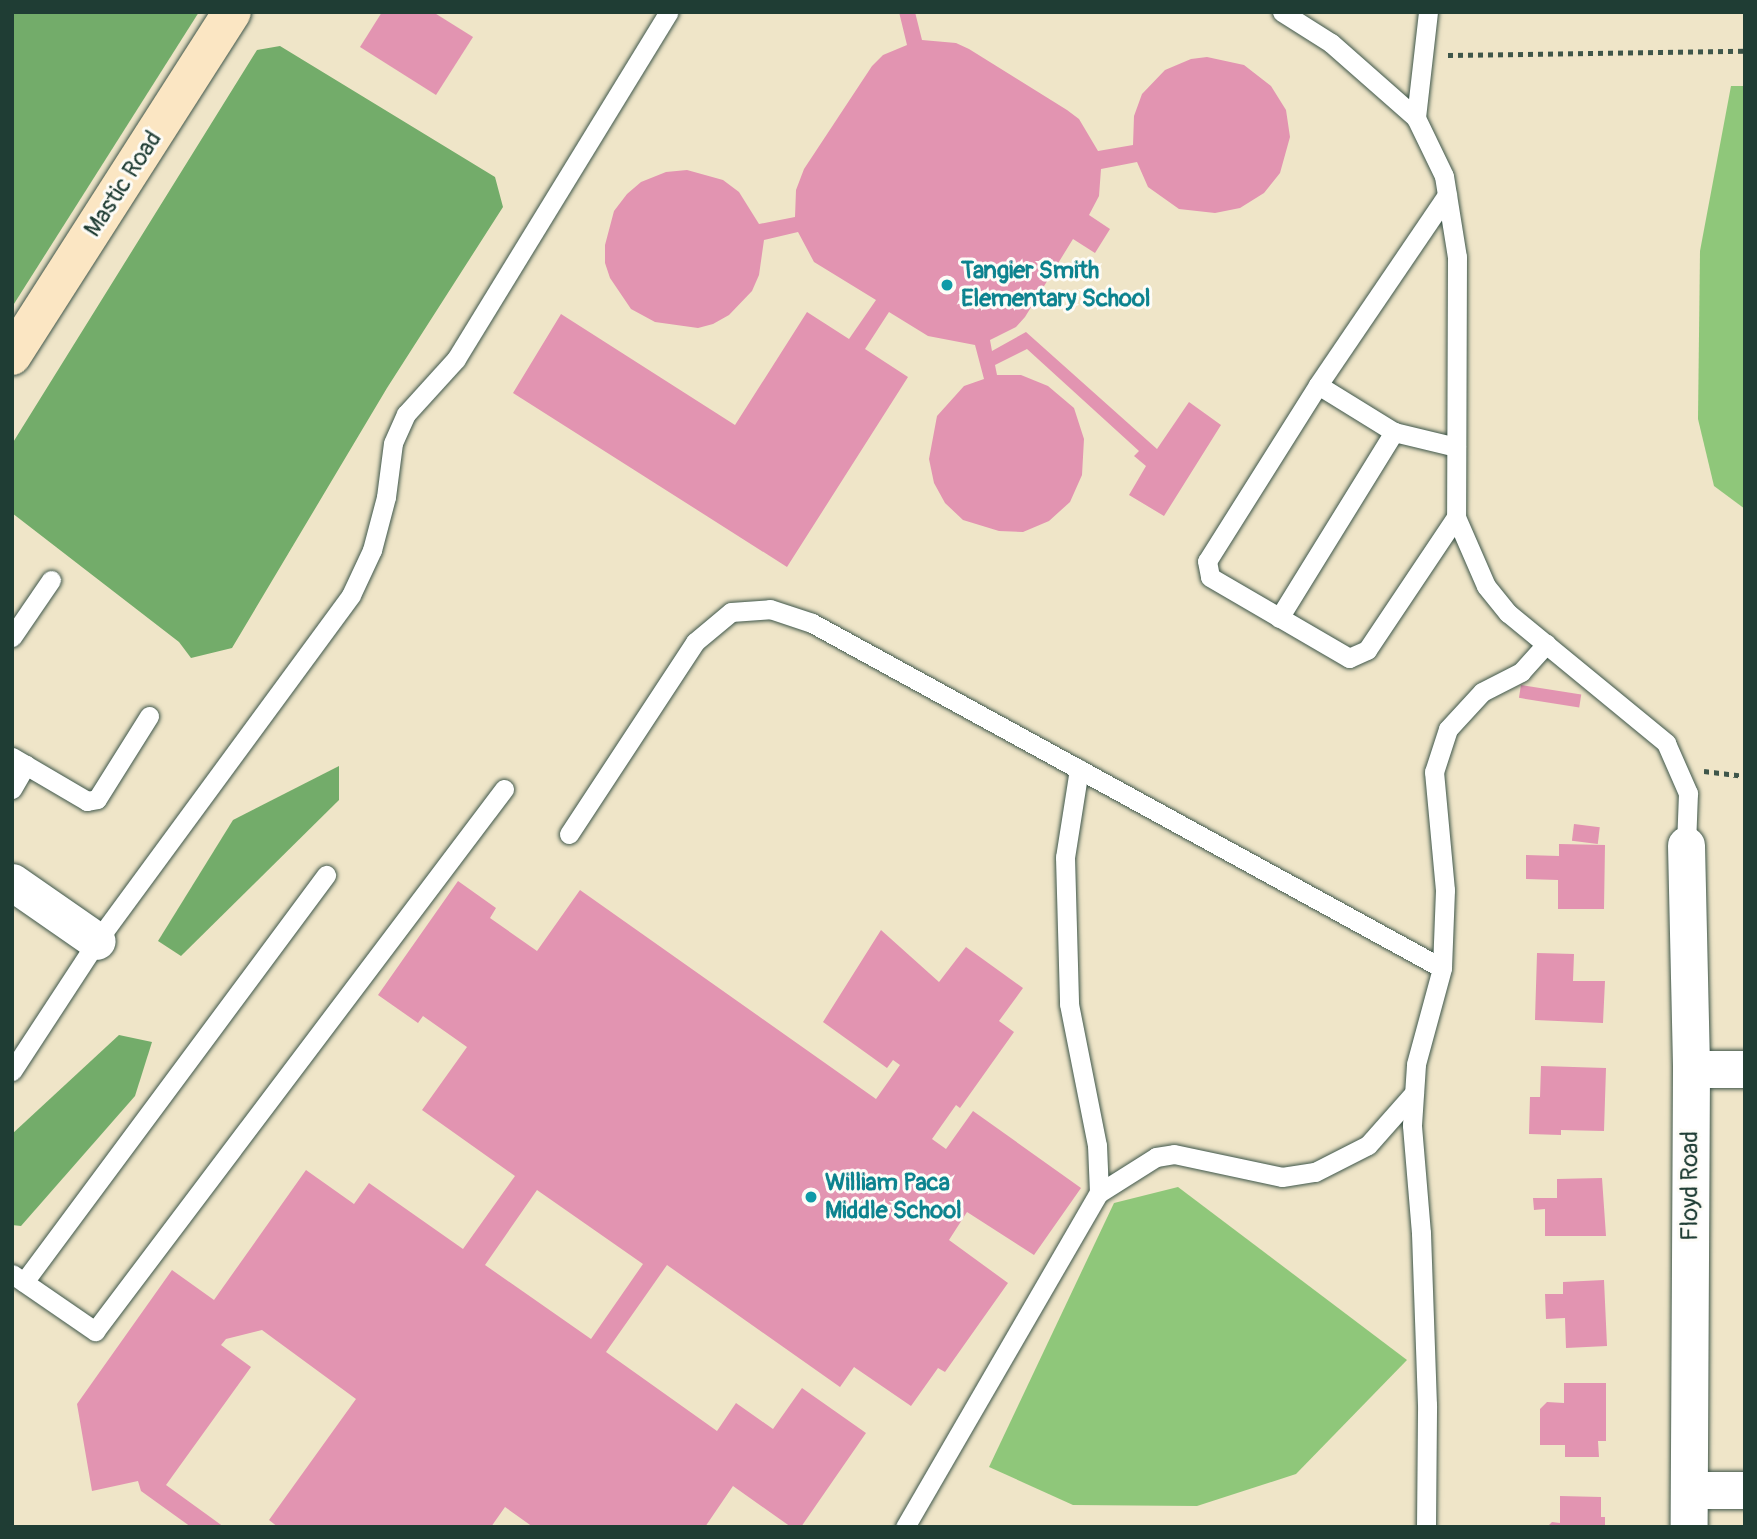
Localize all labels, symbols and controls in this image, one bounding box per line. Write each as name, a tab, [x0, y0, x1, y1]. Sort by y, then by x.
street label: Mastic Road	[78, 126, 168, 242]
place label: Tangier Smith Elementary School	[961, 257, 1151, 313]
marker: Tangier Smith Elementary School	[939, 277, 955, 293]
street label: Floyd Road	[1676, 1131, 1704, 1241]
place label: William Paca Middle School	[825, 1169, 962, 1225]
marker: William Paca Middle School	[803, 1189, 819, 1205]

